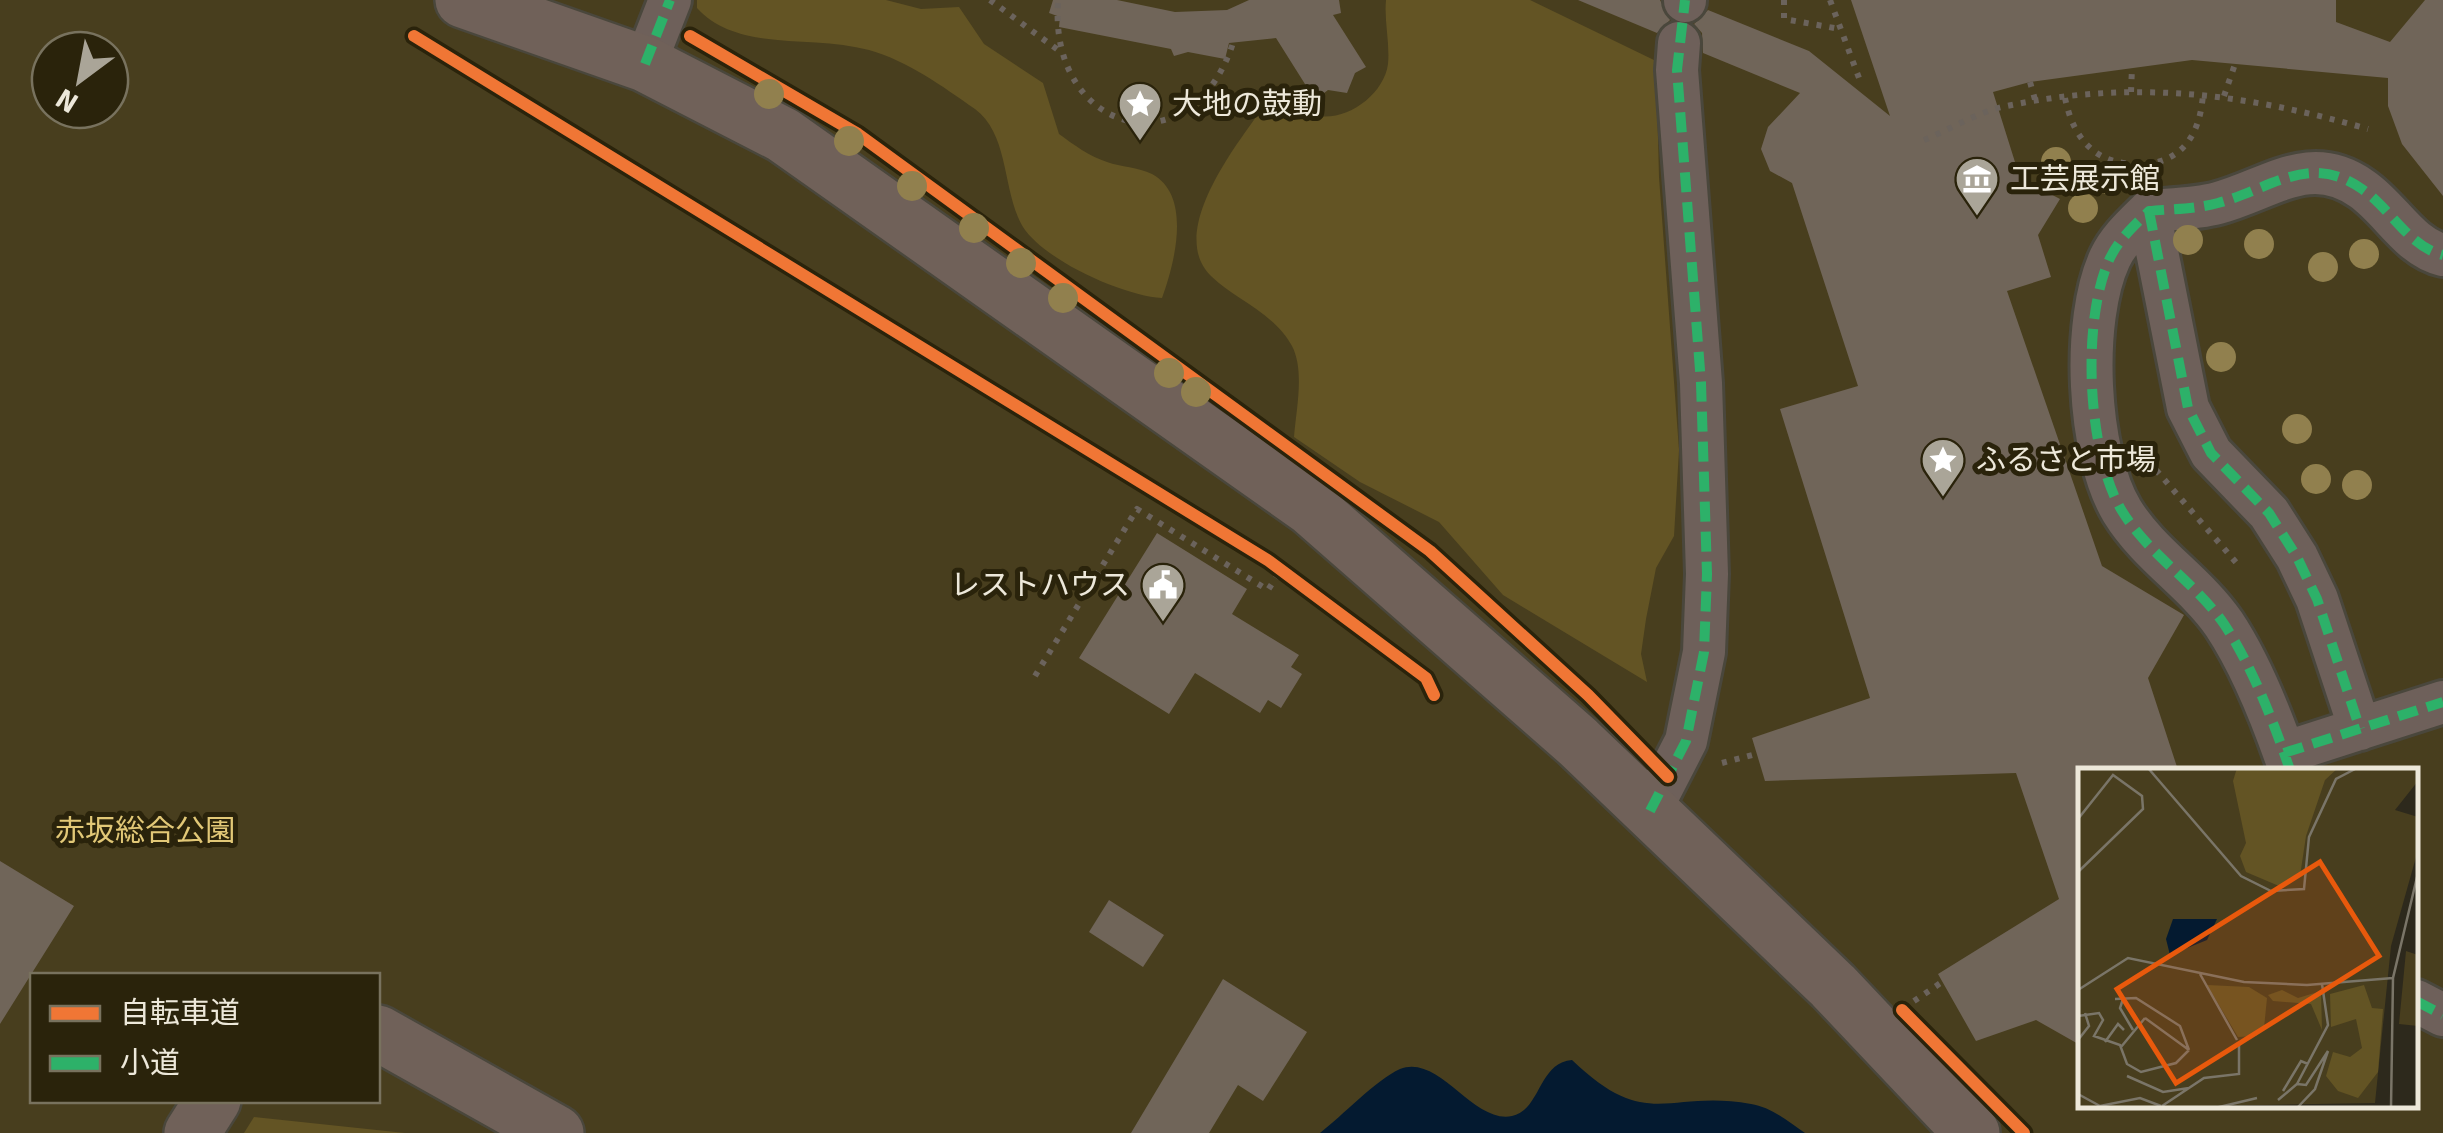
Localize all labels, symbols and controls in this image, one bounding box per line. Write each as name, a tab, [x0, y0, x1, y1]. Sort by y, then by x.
north arrow	[30, 30, 130, 130]
text: N	[50, 81, 85, 120]
place icon: 大地の鼓動	[1117, 81, 1163, 142]
place label: 大地の鼓動	[1172, 86, 1322, 123]
museum icon: 工芸展示館	[1954, 156, 2000, 217]
place label: 工芸展示館	[2010, 161, 2160, 198]
place icon: ふるさと市場	[1920, 437, 1966, 498]
place label: ふるさと市場	[1976, 442, 2156, 479]
public building icon: レストハウス	[1140, 562, 1186, 623]
place label: レストハウス	[950, 567, 1130, 604]
inset map	[2078, 768, 2418, 1108]
park label: 赤坂総合公園	[55, 813, 235, 850]
legend	[30, 973, 380, 1103]
text: 自転車道	[120, 995, 240, 1032]
text: 小道	[120, 1045, 180, 1082]

